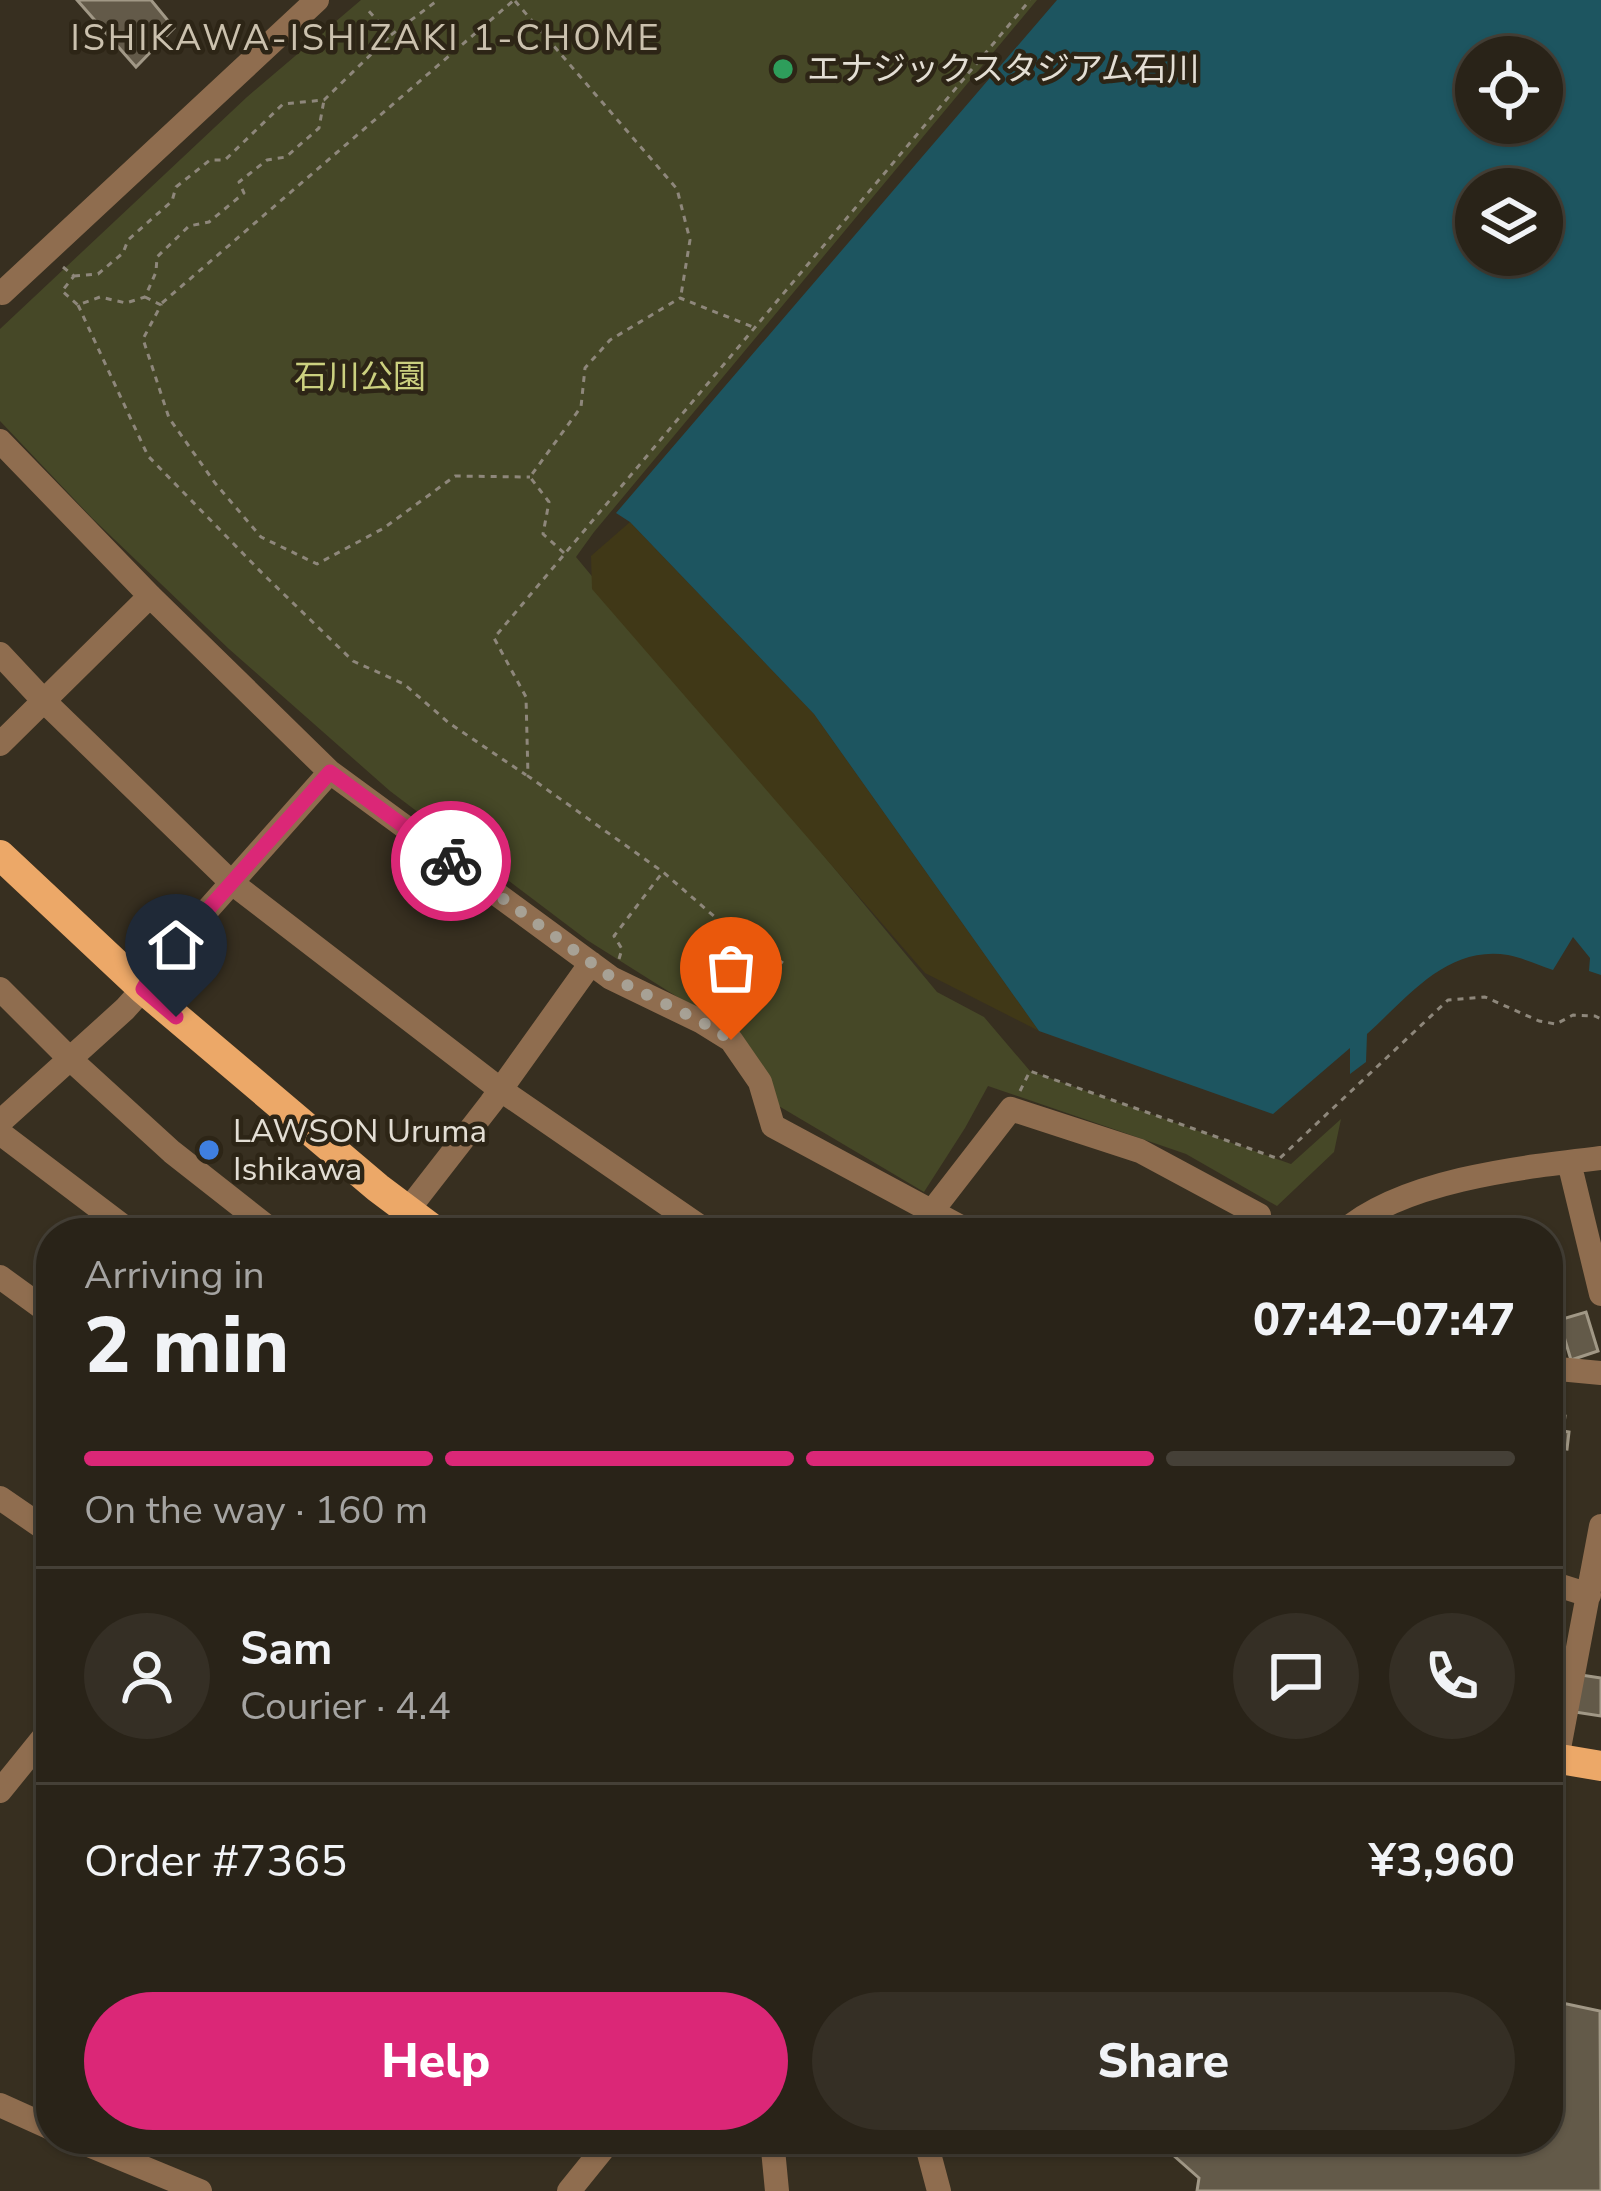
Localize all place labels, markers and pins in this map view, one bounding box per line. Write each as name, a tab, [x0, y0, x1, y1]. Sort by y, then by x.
place label: エナジックスタジアム石川	[807, 47, 1200, 92]
marker: エナジックスタジアム石川	[770, 56, 796, 82]
pin	[125, 894, 227, 1017]
pin	[680, 917, 782, 1040]
place label: LAWSON Uruma Ishikawa	[233, 1109, 487, 1192]
marker: LAWSON Uruma Ishikawa	[196, 1137, 222, 1163]

